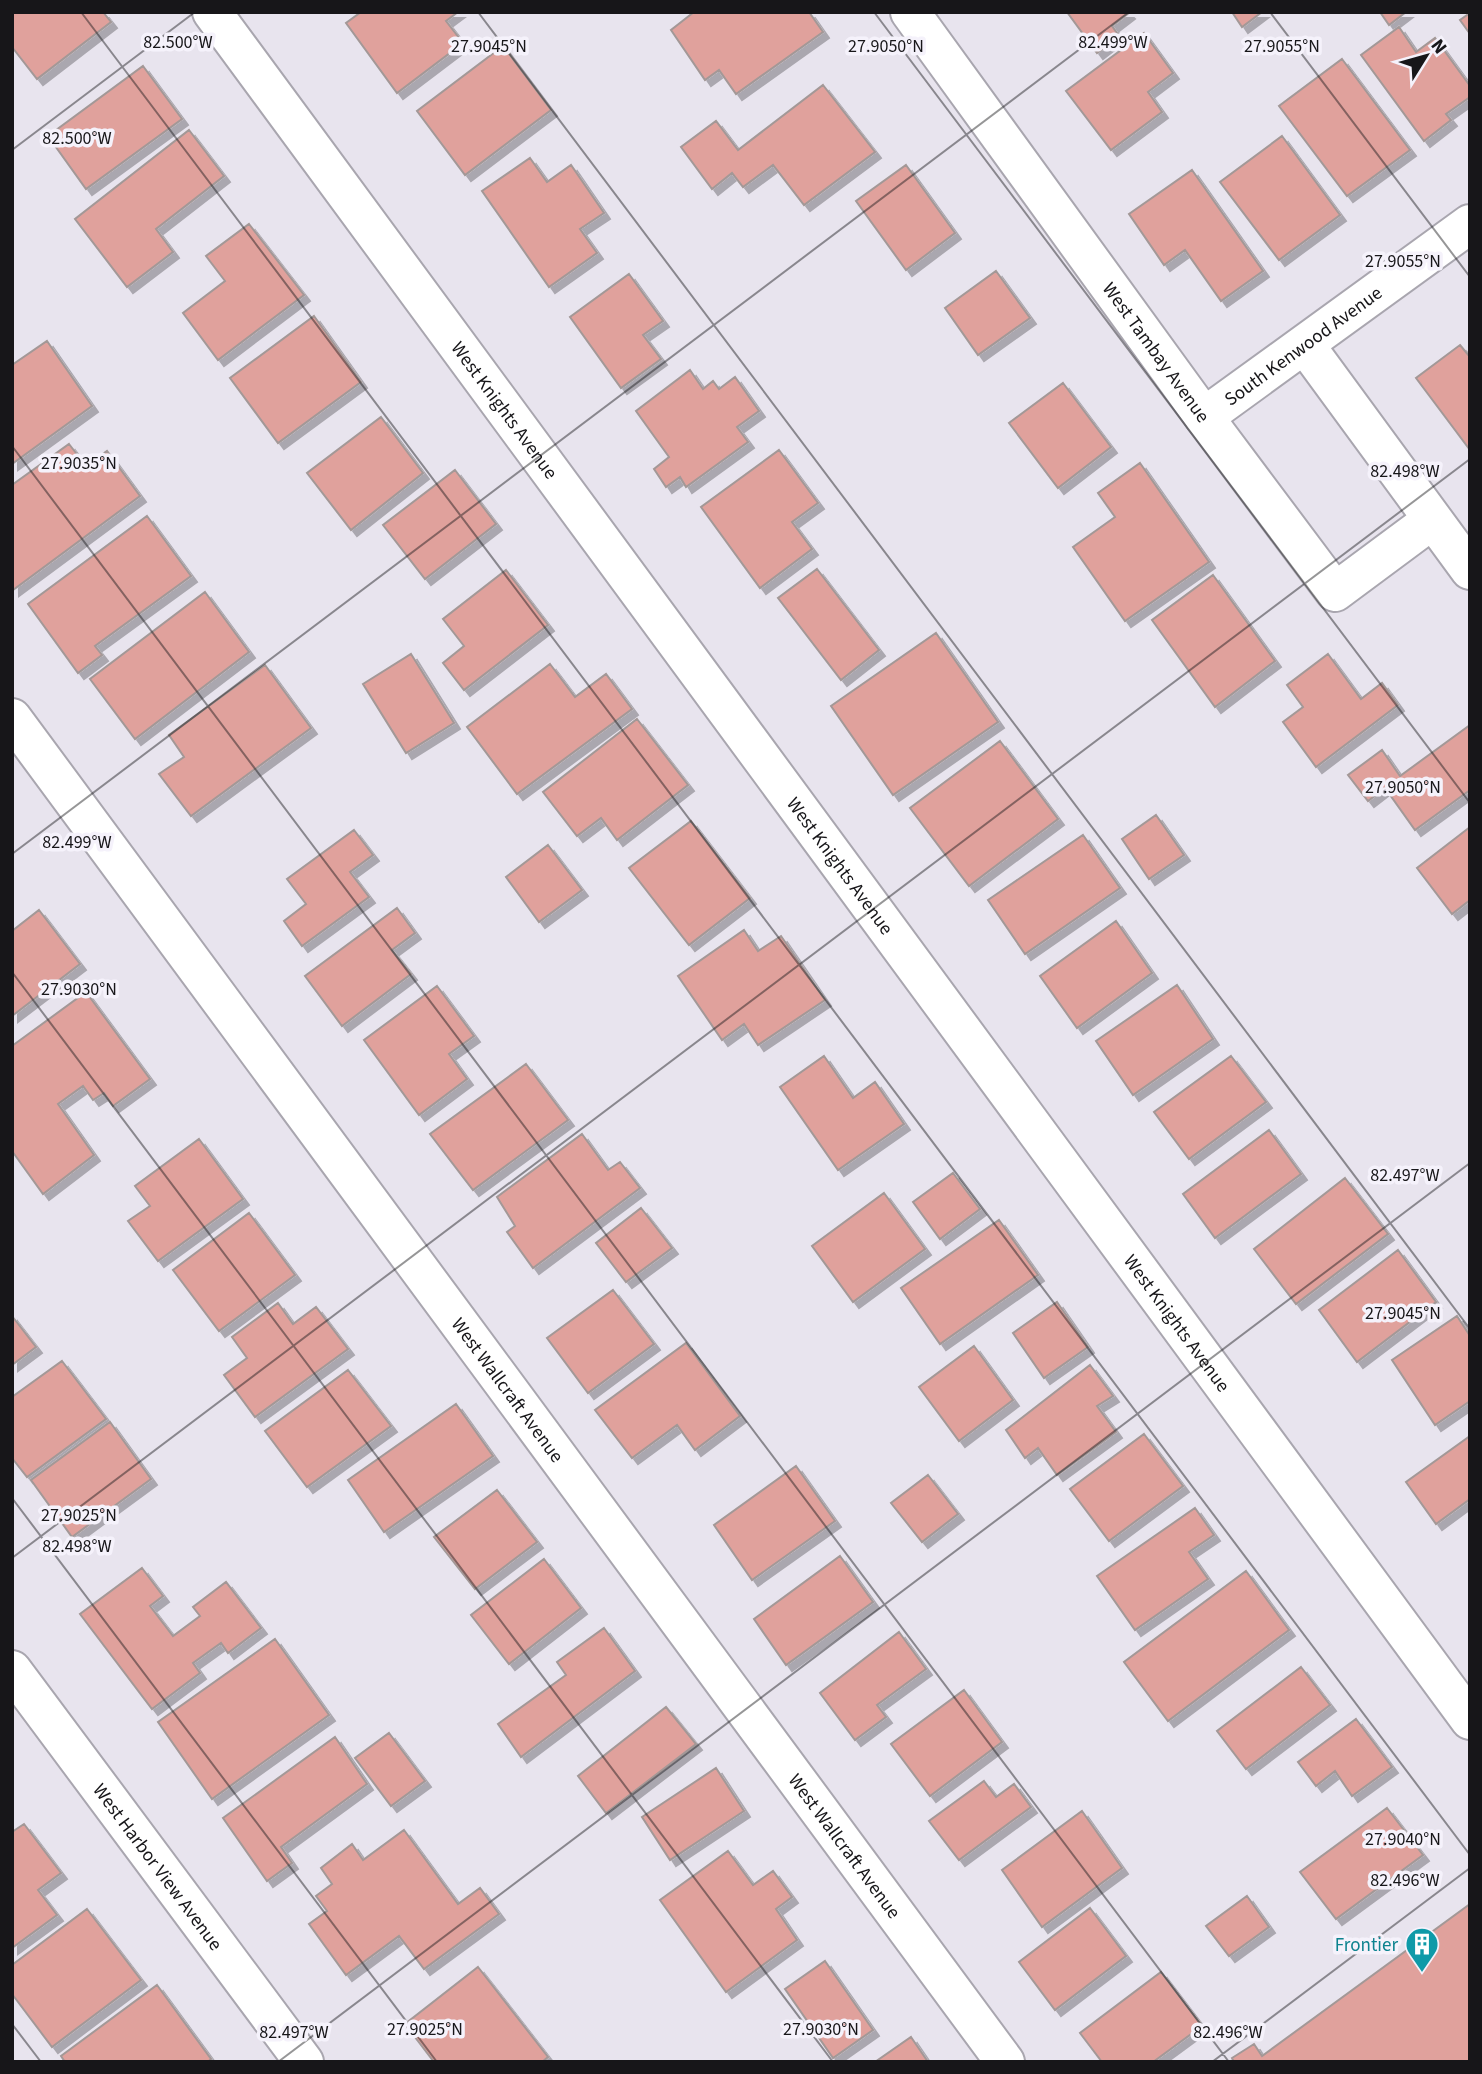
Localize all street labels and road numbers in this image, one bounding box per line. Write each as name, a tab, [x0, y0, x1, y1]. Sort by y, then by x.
street label: West Tambay Avenue	[1095, 277, 1216, 428]
street label: South Kenwood Avenue	[1219, 280, 1388, 413]
street label: West Knights Avenue	[444, 336, 564, 485]
street label: West Knights Avenue	[780, 792, 899, 941]
street label: West Knights Avenue	[1116, 1249, 1236, 1398]
street label: West Wallcraft Avenue	[444, 1312, 570, 1469]
street label: West Wallcraft Avenue	[781, 1768, 907, 1925]
street label: West Harbor View Avenue	[86, 1778, 228, 1956]

